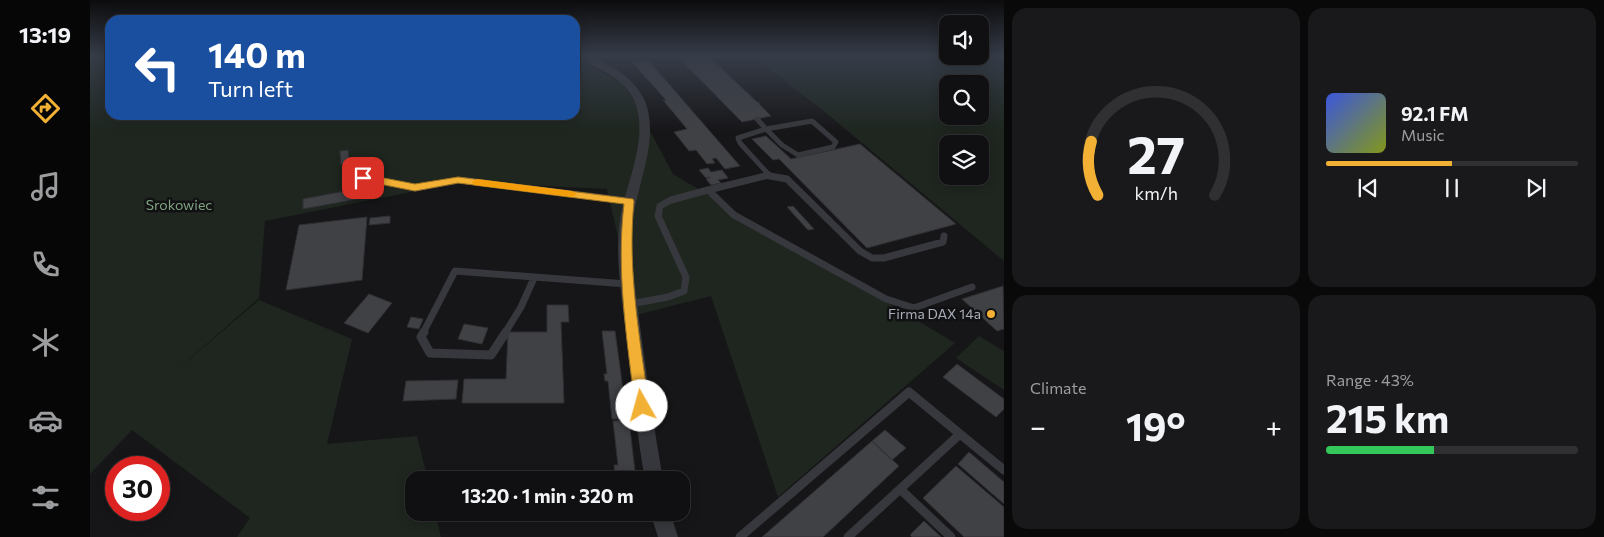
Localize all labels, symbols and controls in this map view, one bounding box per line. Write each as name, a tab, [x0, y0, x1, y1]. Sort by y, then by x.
map controls	[939, 15, 989, 185]
button: sound	[939, 15, 989, 65]
text: 13:19	[19, 21, 71, 48]
text: 140 m	[208, 32, 306, 75]
icon: left	[125, 35, 190, 100]
text: Turn left	[208, 75, 293, 102]
button: search	[939, 75, 989, 125]
icon: directions	[28, 91, 63, 126]
text: 92.1 FM	[1401, 102, 1469, 125]
text: 27	[1127, 121, 1185, 185]
text: Music	[1401, 125, 1445, 144]
button: layers	[939, 135, 989, 185]
pin	[342, 157, 384, 199]
icon: arrive	[349, 164, 377, 192]
icon: music	[28, 169, 63, 204]
icon: previous	[1354, 174, 1382, 202]
icon: pause	[1438, 174, 1466, 202]
icon: next	[1522, 174, 1550, 202]
text: km/h	[1134, 182, 1178, 204]
park label: Srokowiec	[146, 196, 212, 213]
icon: phone	[28, 247, 63, 282]
place label: Firma DAX 14a	[888, 305, 981, 322]
marker: Firma DAX 14a	[985, 308, 997, 320]
icon: climate	[28, 325, 63, 360]
text: Range · 43%	[1326, 370, 1414, 389]
text: Climate	[1030, 378, 1086, 397]
position arrow	[615, 379, 667, 431]
text: 215 km	[1326, 394, 1449, 441]
text: 19°	[1126, 402, 1186, 449]
icon: car	[28, 403, 63, 438]
text: −	[1030, 409, 1046, 443]
text: +	[1266, 409, 1282, 443]
speed limit sign: 30	[105, 456, 170, 521]
icon: filters	[28, 480, 63, 515]
text: 13:20 · 1 min · 320 m	[461, 484, 634, 507]

